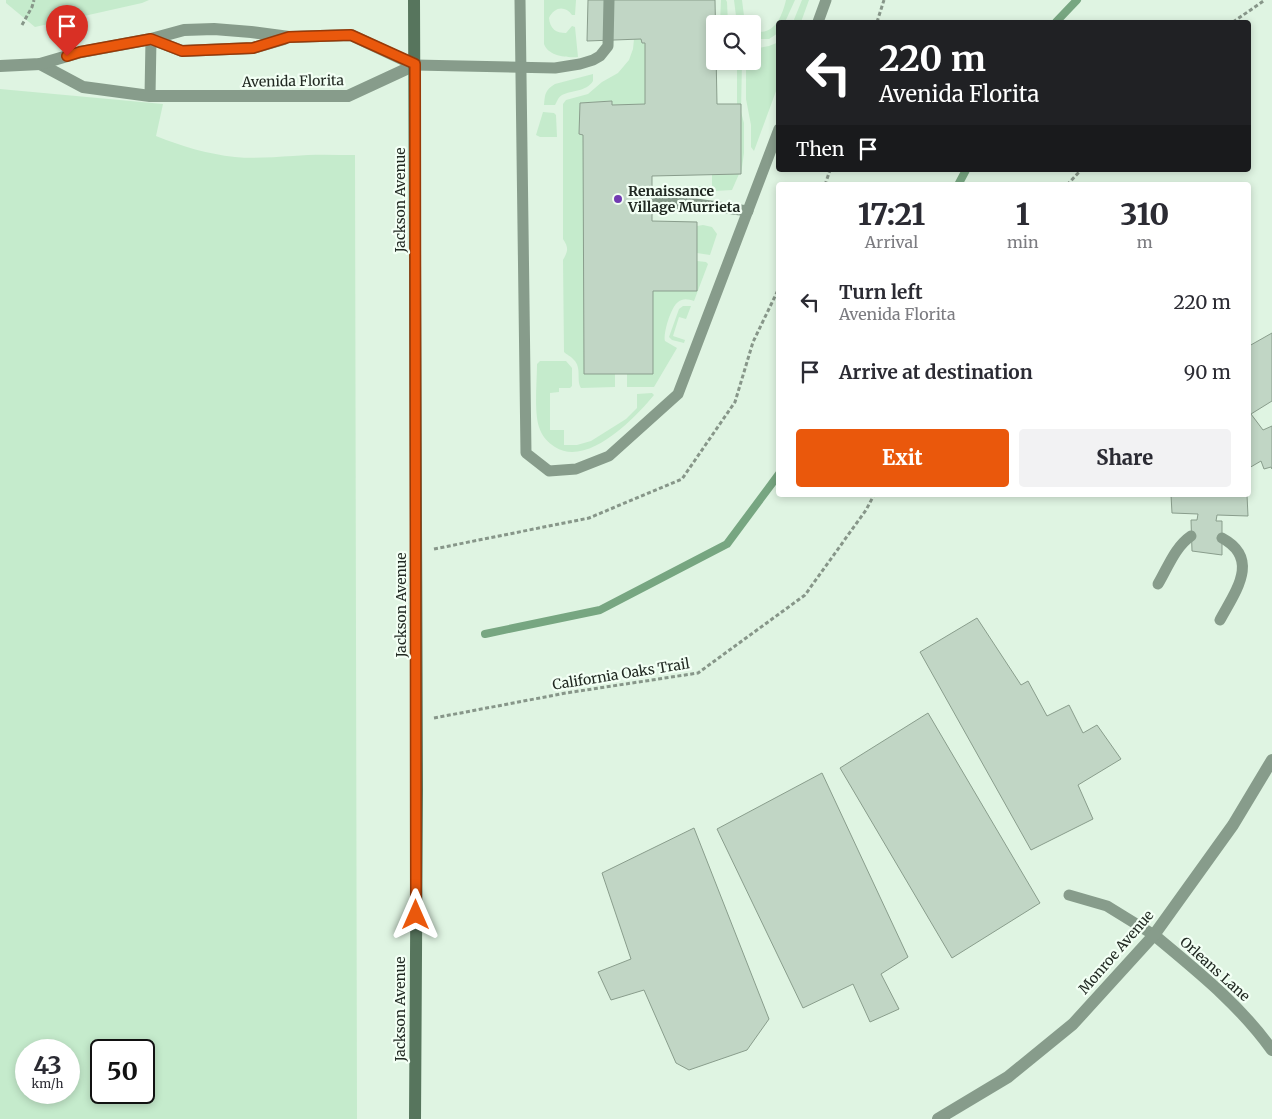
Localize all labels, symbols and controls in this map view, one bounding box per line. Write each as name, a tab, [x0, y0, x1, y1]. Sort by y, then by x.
pin	[46, 5, 88, 56]
icon: arrive	[53, 12, 81, 40]
map controls	[706, 15, 761, 70]
button: search	[706, 15, 761, 70]
text: 220 m	[879, 37, 986, 81]
icon: left	[796, 40, 861, 105]
street label: Avenida Florita	[241, 71, 345, 91]
text: Avenida Florita	[879, 80, 1039, 108]
icon: arrive	[854, 135, 882, 163]
text: Then	[796, 137, 844, 161]
street label: Jackson Avenue	[391, 148, 409, 253]
place label: Renaissance Village Murrieta	[627, 182, 740, 216]
marker: Renaissance Village Murrieta	[612, 193, 624, 205]
text: 17:21	[858, 195, 925, 233]
text: 1	[1016, 195, 1030, 233]
text: 310	[1120, 195, 1169, 233]
text: Arrival	[865, 232, 918, 252]
text: min	[1007, 232, 1039, 252]
text: m	[1137, 232, 1153, 252]
text: Turn left	[839, 280, 923, 304]
icon: left	[796, 288, 824, 316]
text: 220 m	[1174, 290, 1231, 314]
text: Avenida Florita	[839, 304, 956, 324]
icon: arrive	[796, 358, 824, 386]
text: Arrive at destination	[839, 360, 1033, 384]
text: 90 m	[1184, 360, 1231, 384]
button: Exit	[796, 429, 1009, 487]
button: Share	[1019, 429, 1231, 487]
street label: Jackson Avenue	[392, 553, 410, 658]
street label: California Oaks Trail	[551, 654, 692, 694]
position arrow	[389, 888, 441, 940]
street label: Monroe Avenue	[1075, 906, 1157, 998]
street label: Orleans Lane	[1176, 933, 1254, 1005]
street label: Jackson Avenue	[391, 957, 409, 1062]
speed limit sign: 50	[90, 1039, 155, 1104]
text: 43	[33, 1049, 62, 1081]
text: km/h	[32, 1076, 63, 1091]

